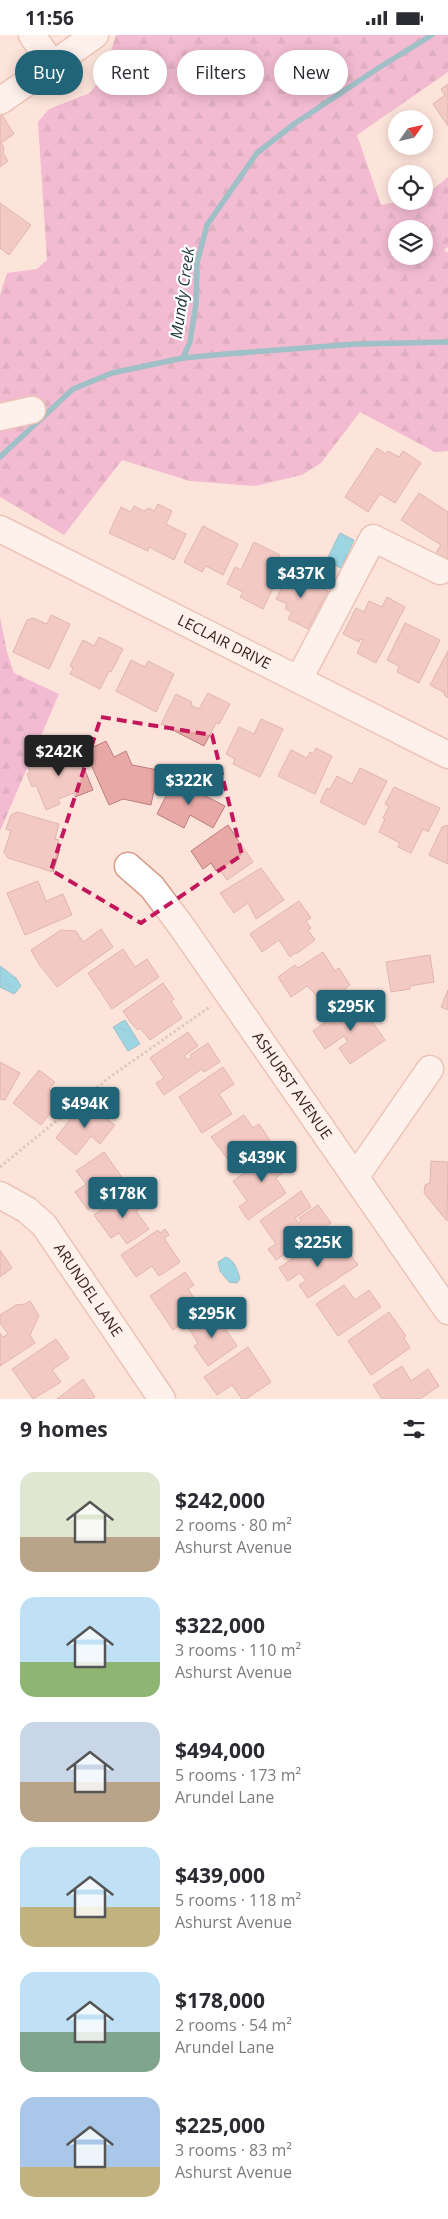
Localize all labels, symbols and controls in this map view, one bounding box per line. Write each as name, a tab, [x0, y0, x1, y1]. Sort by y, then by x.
text: 11:56	[25, 5, 74, 31]
chip: Buy	[15, 50, 83, 95]
chip: Rent	[93, 50, 167, 95]
chip: Filters	[177, 50, 264, 95]
chip: New	[274, 50, 348, 95]
north arrow	[388, 110, 432, 155]
map controls	[388, 110, 433, 265]
button: locate	[388, 165, 433, 210]
button: layers	[388, 220, 433, 265]
water label: Mundy Creek	[165, 245, 199, 340]
pin: $437K	[266, 557, 336, 599]
text: $437K	[277, 562, 325, 584]
street label: LECLAIR DRIVE	[175, 609, 275, 673]
pin: $242K	[24, 735, 94, 777]
text: $242K	[35, 740, 83, 762]
pin: $322K	[154, 763, 224, 806]
text: $322K	[165, 769, 213, 791]
pin: $295K	[316, 989, 386, 1032]
text: $295K	[327, 995, 375, 1017]
street label: ASHURST AVENUE	[248, 1027, 337, 1143]
pin: $494K	[50, 1087, 120, 1129]
text: $494K	[61, 1092, 109, 1114]
pin: $439K	[227, 1141, 297, 1183]
text: $439K	[238, 1146, 286, 1168]
pin: $178K	[88, 1177, 158, 1219]
text: $178K	[99, 1182, 147, 1204]
pin: $225K	[283, 1225, 353, 1268]
text: $225K	[294, 1231, 342, 1253]
street label: ARUNDEL LANE	[50, 1239, 128, 1340]
pin: $295K	[177, 1297, 247, 1339]
text: $295K	[188, 1302, 236, 1324]
text: 9 homes	[20, 1415, 108, 1443]
icon: filters	[400, 1415, 428, 1443]
text: $242,000	[175, 1486, 265, 1514]
icon: home	[60, 1492, 120, 1552]
text: 2 rooms · 80 m²	[175, 1514, 292, 1536]
text: Ashurst Avenue	[175, 1536, 292, 1558]
text: $322,000	[175, 1611, 265, 1639]
icon: home	[60, 1617, 120, 1677]
text: 3 rooms · 110 m²	[175, 1639, 301, 1661]
text: Ashurst Avenue	[175, 1661, 292, 1683]
text: $494,000	[175, 1736, 265, 1764]
icon: home	[60, 1742, 120, 1802]
text: 5 rooms · 173 m²	[175, 1764, 301, 1786]
text: Arundel Lane	[175, 1786, 274, 1808]
text: $439,000	[175, 1861, 265, 1889]
icon: home	[60, 1867, 120, 1927]
text: 5 rooms · 118 m²	[175, 1889, 301, 1911]
text: Ashurst Avenue	[175, 1911, 292, 1933]
text: $178,000	[175, 1986, 265, 2014]
icon: home	[60, 1992, 120, 2052]
text: 2 rooms · 54 m²	[175, 2014, 292, 2036]
text: Arundel Lane	[175, 2036, 274, 2058]
text: $225,000	[175, 2111, 265, 2139]
icon: home	[60, 2117, 120, 2177]
text: 3 rooms · 83 m²	[175, 2139, 292, 2161]
text: Ashurst Avenue	[175, 2161, 292, 2183]

